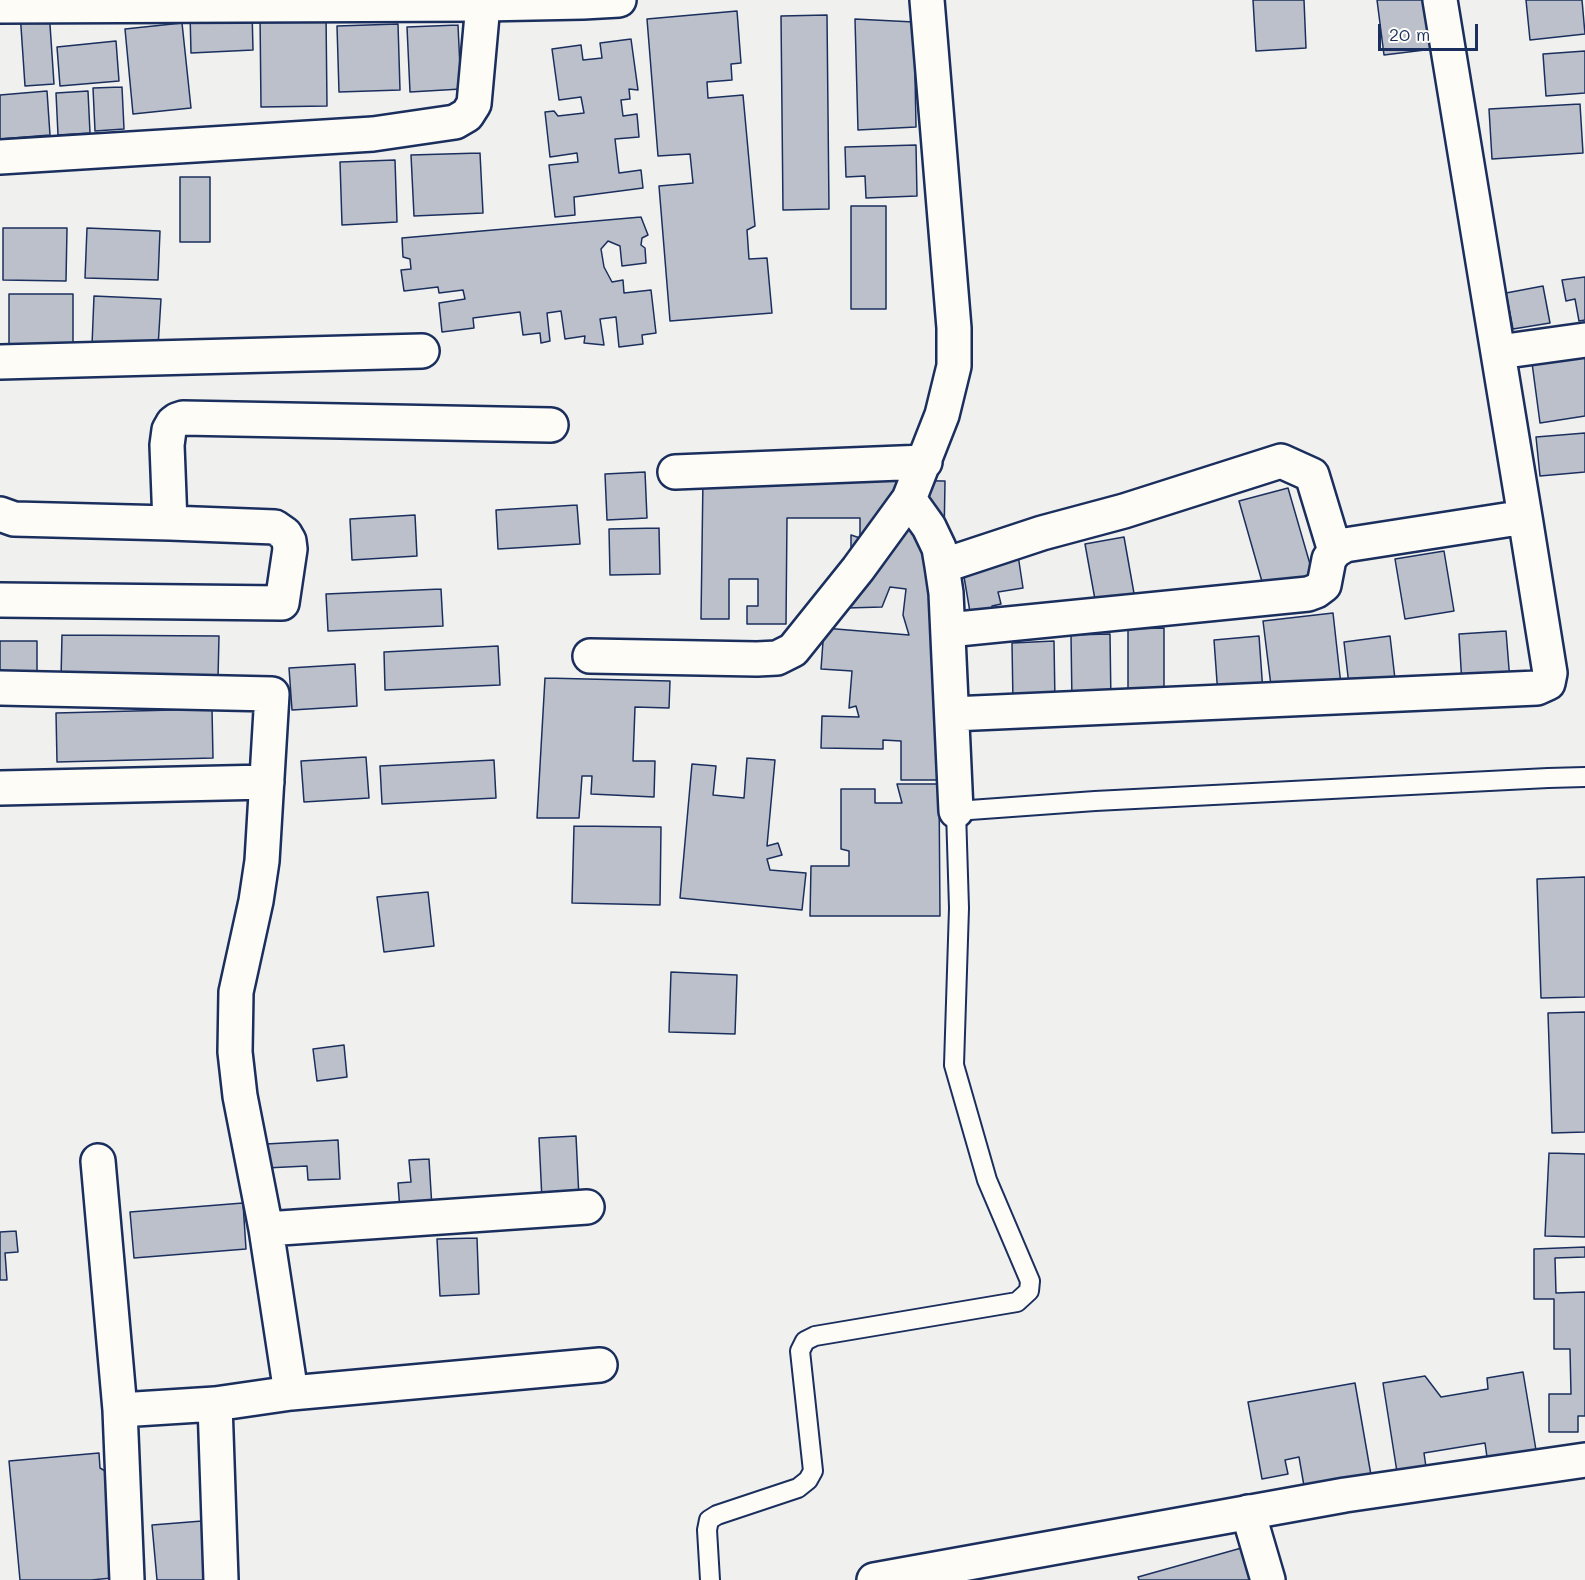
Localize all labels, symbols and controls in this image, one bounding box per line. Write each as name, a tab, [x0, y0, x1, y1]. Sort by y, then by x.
scale bar	[1381, 12, 1482, 50]
text: 20 m	[1389, 22, 1430, 46]

